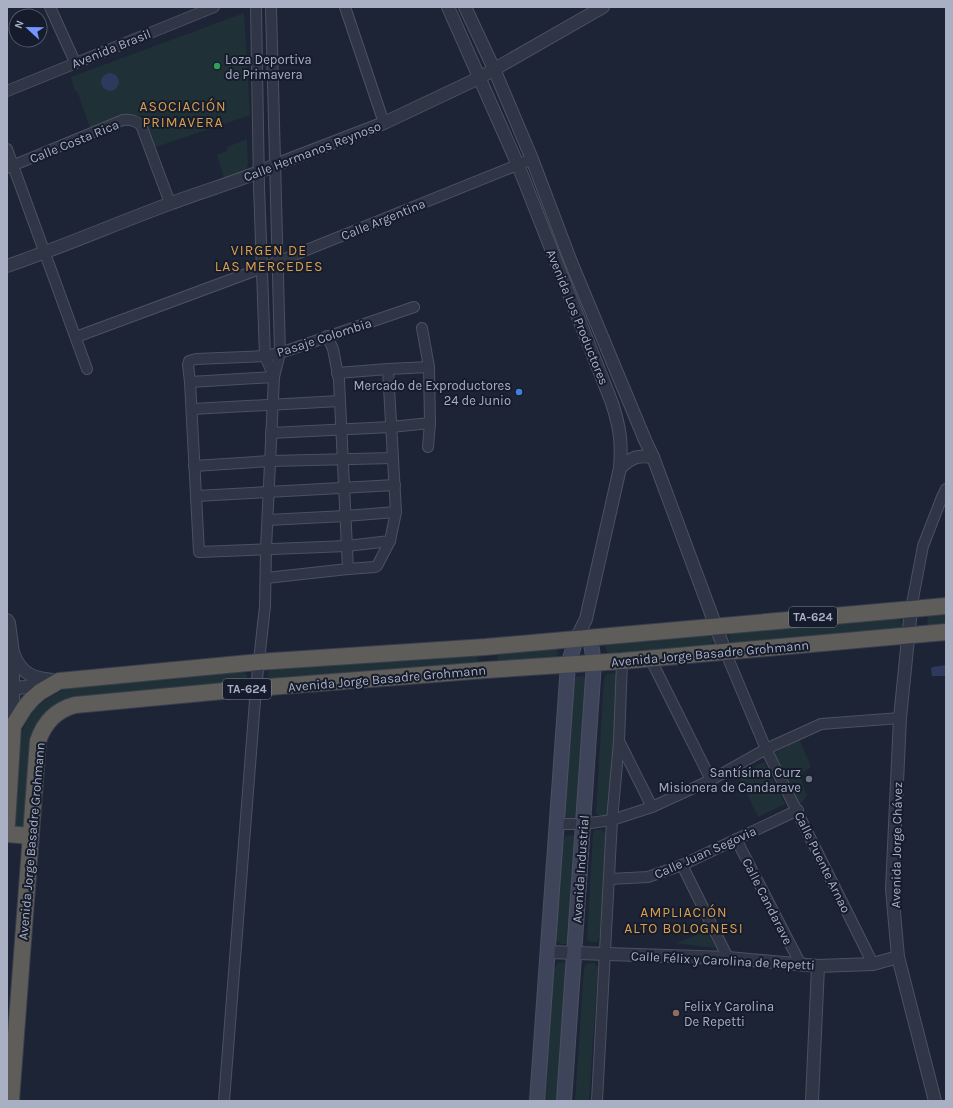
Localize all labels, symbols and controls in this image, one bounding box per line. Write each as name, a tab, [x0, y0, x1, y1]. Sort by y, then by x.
north arrow	[8, 8, 48, 48]
text: N	[12, 18, 27, 31]
street label: Avenida Brasil	[69, 26, 153, 71]
place label: Loza Deportiva de Primavera	[225, 52, 312, 82]
marker: Loza Deportiva de Primavera	[212, 61, 222, 71]
district label: ASOCIACIÓN PRIMAVERA	[139, 98, 227, 131]
street label: Calle Costa Rica	[27, 117, 121, 166]
street label: Calle Hermanos Reynoso	[241, 118, 383, 185]
street label: Calle Argentina	[339, 196, 428, 243]
district label: VIRGEN DE LAS MERCEDES	[215, 242, 323, 275]
street label: Avenida Los Productores	[543, 247, 612, 387]
street label: Pasaje Colombia	[275, 315, 374, 360]
place label: Mercado de Exproductores 24 de Junio	[354, 378, 511, 408]
marker: Mercado de Exproductores 24 de Junio	[514, 387, 524, 397]
road number: TA-624	[789, 607, 837, 627]
street label: Avenida Jorge Basadre Grohmann	[611, 637, 810, 670]
street label: Avenida Jorge Basadre Grohmann	[288, 662, 487, 695]
road number: TA-624	[223, 679, 271, 699]
street label: Avenida Jorge Basadre Grohmann	[15, 742, 48, 941]
place label: Santísima Curz Misionera de Candarave	[658, 765, 801, 795]
marker: Santísima Curz Misionera de Candarave	[804, 774, 814, 784]
street label: Avenida Jorge Chávez	[888, 782, 905, 908]
street label: Calle Puente Arnao	[792, 809, 854, 915]
street label: Avenida Industrial	[569, 815, 592, 924]
street label: Calle Juan Segovia	[652, 823, 758, 882]
street label: Calle Candarave	[739, 855, 796, 947]
district label: AMPLIACIÓN ALTO BOLOGNESI	[624, 904, 744, 937]
street label: Calle Félix y Carolina de Repetti	[631, 948, 815, 973]
place label: Felix Y Carolina De Repetti	[684, 999, 774, 1029]
marker: Felix Y Carolina De Repetti	[671, 1008, 681, 1018]

